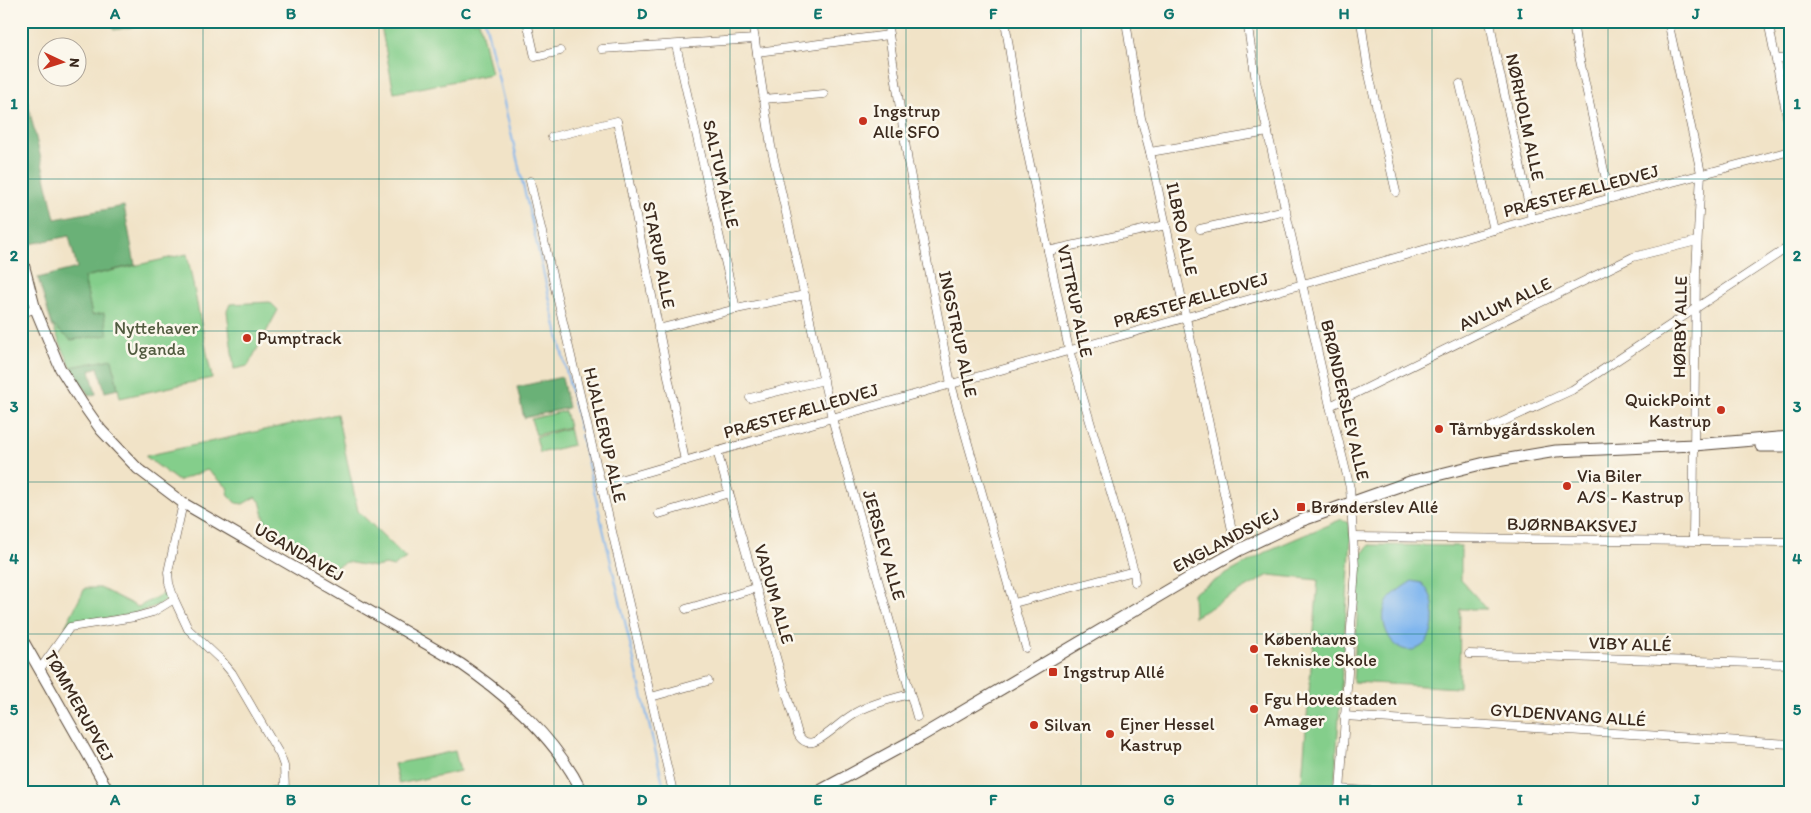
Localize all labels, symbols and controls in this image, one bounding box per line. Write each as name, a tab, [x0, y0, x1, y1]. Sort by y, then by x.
text: A	[109, 4, 121, 23]
text: B	[286, 4, 297, 23]
text: C	[461, 4, 472, 23]
text: D	[637, 4, 648, 23]
text: E	[814, 4, 823, 23]
text: F	[989, 4, 998, 23]
text: G	[1163, 4, 1175, 23]
text: H	[1338, 4, 1350, 23]
text: I	[1517, 4, 1523, 23]
text: J	[1691, 4, 1700, 23]
north arrow	[38, 38, 88, 88]
street label: NØRHOLM ALLE	[1501, 52, 1549, 182]
text: N	[66, 58, 83, 68]
text: 1	[10, 94, 18, 113]
text: 1	[1793, 94, 1801, 113]
place label: Ingstrup Alle SFO	[873, 100, 940, 143]
marker: Ingstrup Alle SFO	[857, 115, 869, 127]
street label: SALTUM ALLE	[698, 118, 744, 230]
street label: PRÆSTEFÆLLEDVEJ	[1501, 160, 1661, 222]
street label: ILBRO ALLE	[1161, 180, 1203, 278]
street label: STARUP ALLE	[638, 200, 680, 311]
street label: VITTRUP ALLE	[1052, 243, 1098, 359]
text: 2	[10, 246, 19, 265]
text: 2	[1793, 246, 1802, 265]
street label: PRÆSTEFÆLLEDVEJ	[1111, 267, 1271, 333]
street label: INGSTRUP ALLE	[934, 269, 982, 399]
street label: AVLUM ALLE	[1455, 272, 1555, 336]
street label: HØRBY ALLE	[1668, 276, 1692, 378]
park label: Nyttehaver Uganda	[114, 317, 199, 360]
street label: BRØNDERSLEV ALLE	[1316, 317, 1374, 483]
place label: Pumptrack	[257, 327, 342, 349]
marker: Pumptrack	[241, 332, 253, 344]
street label: HJALLERUP ALLE	[579, 365, 631, 505]
street label: PRÆSTEFÆLLEDVEJ	[721, 378, 881, 444]
place label: QuickPoint Kastrup	[1625, 389, 1711, 432]
text: 3	[10, 397, 19, 416]
text: 3	[1793, 397, 1802, 416]
marker: QuickPoint Kastrup	[1715, 404, 1727, 416]
place label: Tårnbygårdsskolen	[1449, 418, 1595, 440]
marker: Tårnbygårdsskolen	[1433, 423, 1445, 435]
place label: Via Biler A/S - Kastrup	[1577, 465, 1683, 508]
marker: Via Biler A/S - Kastrup	[1561, 480, 1573, 492]
street label: JERSLEV ALLE	[858, 487, 910, 603]
place label: Brønderslev Allé	[1311, 496, 1438, 518]
marker: Brønderslev Allé	[1295, 501, 1307, 513]
street label: ENGLANDSVEJ	[1169, 503, 1283, 577]
street label: BJØRNBAKSVEJ	[1507, 513, 1637, 537]
street label: UGANDAVEJ	[250, 517, 348, 587]
street label: VADUM ALLE	[749, 542, 799, 646]
text: 4	[9, 549, 19, 568]
text: 4	[1792, 549, 1802, 568]
place label: Københavns Tekniske Skole	[1264, 628, 1377, 671]
street label: VIBY ALLÉ	[1588, 632, 1672, 656]
marker: Københavns Tekniske Skole	[1248, 643, 1260, 655]
street label: TØMMERUPVEJ	[39, 646, 119, 766]
place label: Ingstrup Allé	[1063, 661, 1165, 683]
marker: Ingstrup Allé	[1047, 666, 1059, 678]
place label: Fgu Hovedstaden Amager	[1264, 688, 1397, 731]
street label: GYLDENVANG ALLÉ	[1489, 699, 1647, 731]
text: 5	[10, 700, 19, 719]
text: 5	[1793, 700, 1802, 719]
marker: Fgu Hovedstaden Amager	[1248, 703, 1260, 715]
place label: Ejner Hessel Kastrup	[1120, 713, 1215, 756]
place label: Silvan	[1044, 714, 1091, 736]
marker: Silvan	[1028, 719, 1040, 731]
marker: Ejner Hessel Kastrup	[1104, 728, 1116, 740]
text: A	[109, 790, 121, 809]
text: B	[286, 790, 297, 809]
text: C	[461, 790, 472, 809]
text: D	[637, 790, 648, 809]
text: E	[814, 790, 823, 809]
text: F	[989, 790, 998, 809]
text: G	[1163, 790, 1175, 809]
text: H	[1338, 790, 1350, 809]
text: I	[1517, 790, 1523, 809]
text: J	[1691, 790, 1700, 809]

